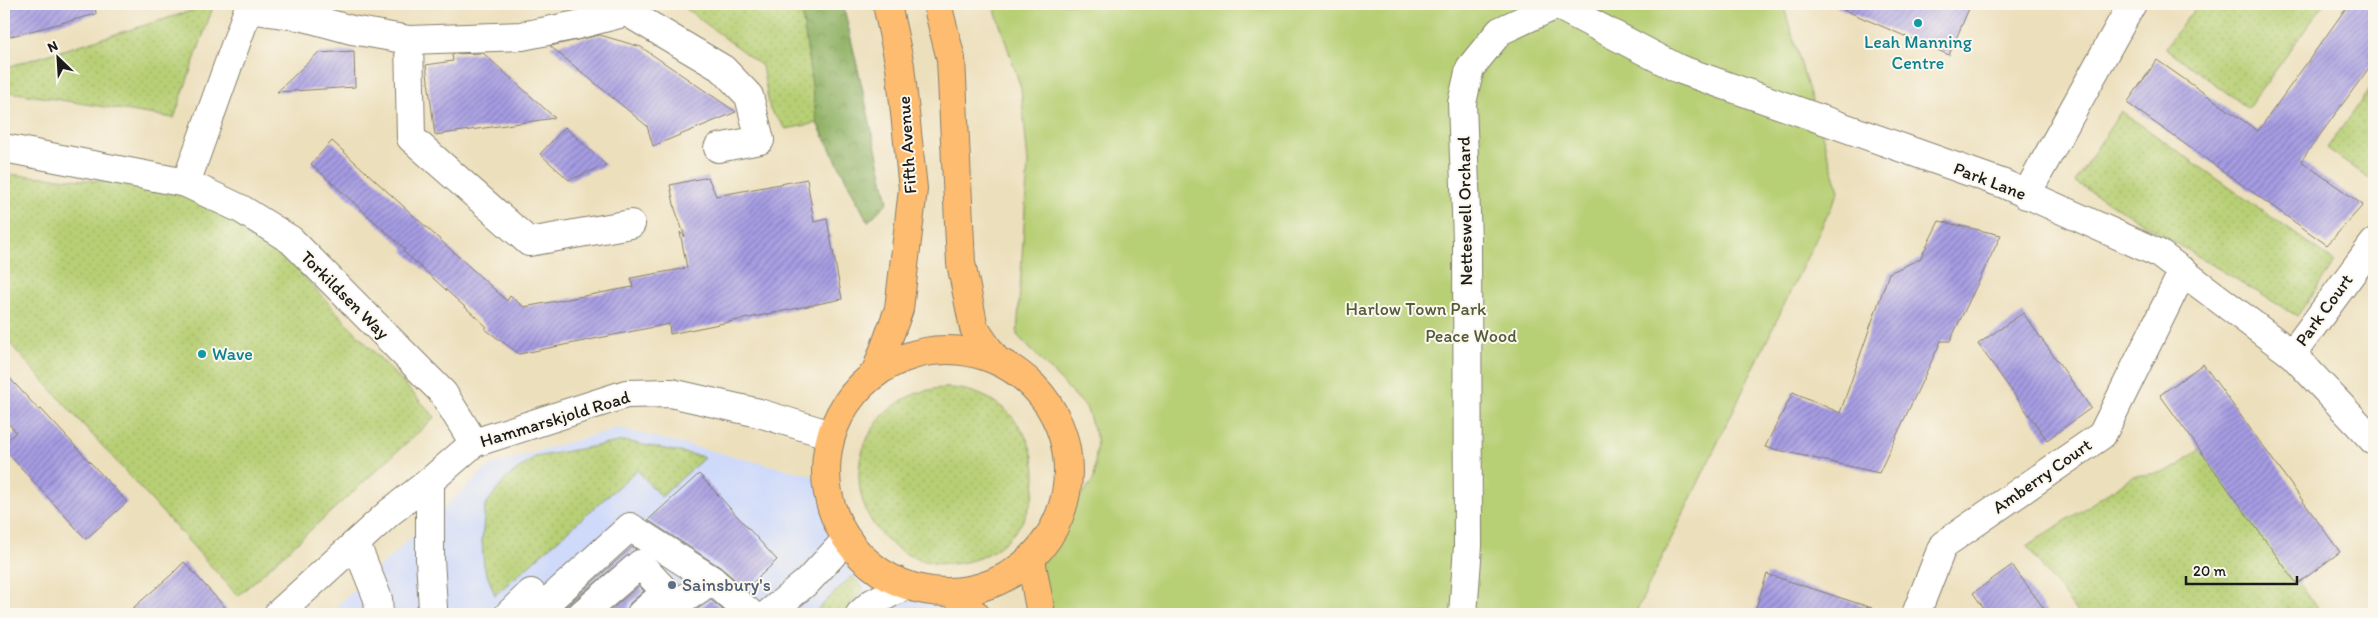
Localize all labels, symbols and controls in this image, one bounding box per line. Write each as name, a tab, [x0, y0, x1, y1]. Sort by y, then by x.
marker: Leah Manning Centre	[1912, 17, 1924, 29]
place label: Leah Manning Centre	[1864, 31, 1973, 74]
north arrow	[32, 32, 82, 82]
text: N	[45, 37, 61, 56]
street label: Fifth Avenue	[893, 95, 921, 195]
street label: Netteswell Orchard	[1453, 136, 1477, 286]
street label: Park Lane	[1950, 157, 2030, 205]
street label: Torkildsen Way	[296, 246, 394, 344]
street label: Park Court	[2290, 269, 2358, 350]
park label: Harlow Town Park	[1346, 298, 1487, 320]
park label: Peace Wood	[1425, 325, 1517, 347]
place label: Wave	[212, 343, 253, 365]
marker: Wave	[196, 348, 208, 360]
street label: Hammarskjold Road	[477, 386, 633, 452]
street label: Amberry Court	[1988, 434, 2096, 518]
scale bar	[2186, 553, 2297, 585]
text: 20 m	[2193, 562, 2227, 580]
place label: Sainsbury's	[682, 574, 771, 596]
marker: Sainsbury's	[666, 579, 678, 591]

